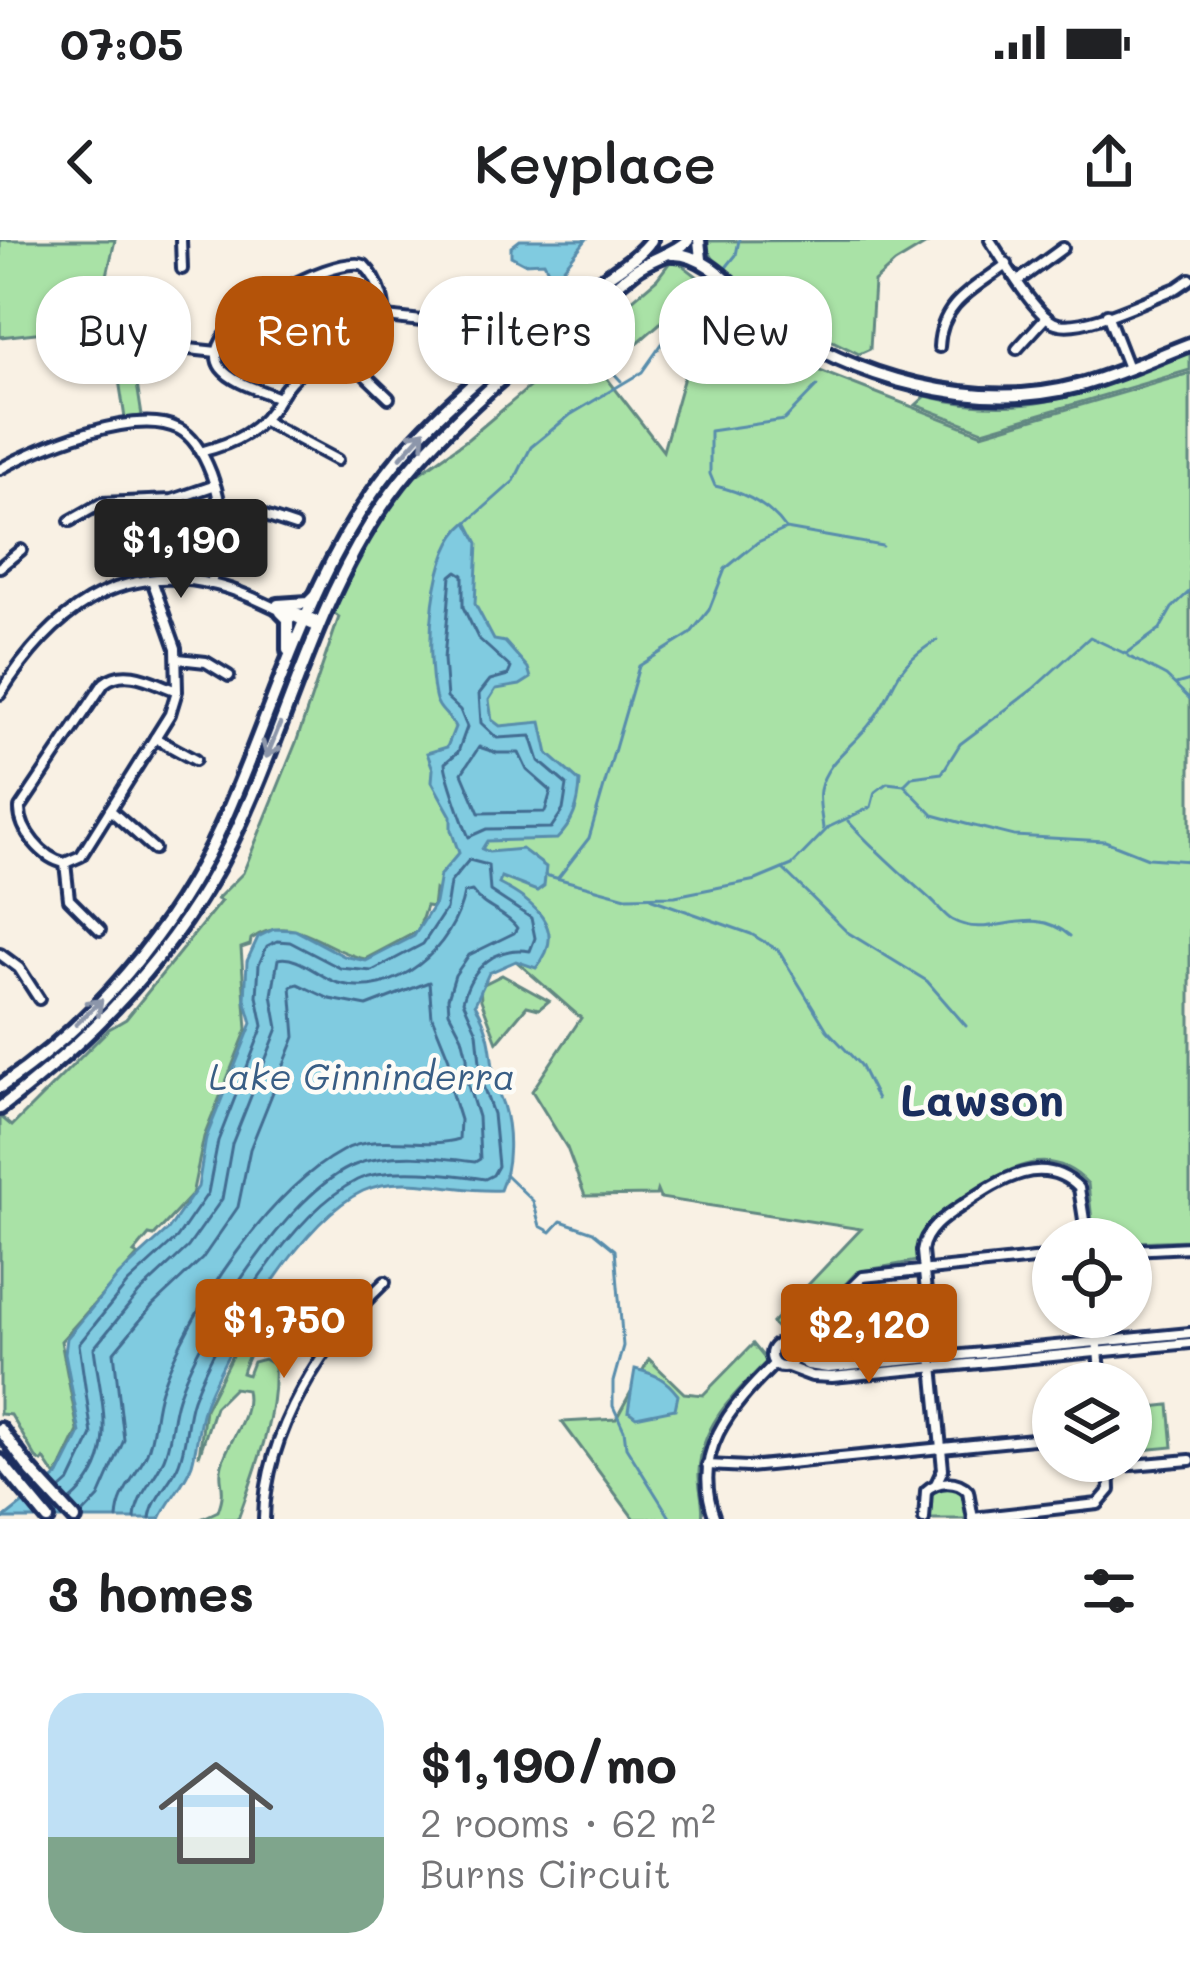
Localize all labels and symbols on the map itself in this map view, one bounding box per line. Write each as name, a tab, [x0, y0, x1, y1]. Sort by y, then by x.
one-way arrow	[399, 429, 426, 459]
pin: $1,190	[83, 499, 279, 601]
one-way arrow	[261, 722, 282, 759]
one-way arrow	[74, 998, 103, 1027]
water label: Lake Ginninderra	[209, 1052, 515, 1099]
district label: Lawson	[900, 1069, 1064, 1127]
pin: $1,750	[186, 1279, 382, 1381]
pin: $2,120	[771, 1284, 967, 1386]

